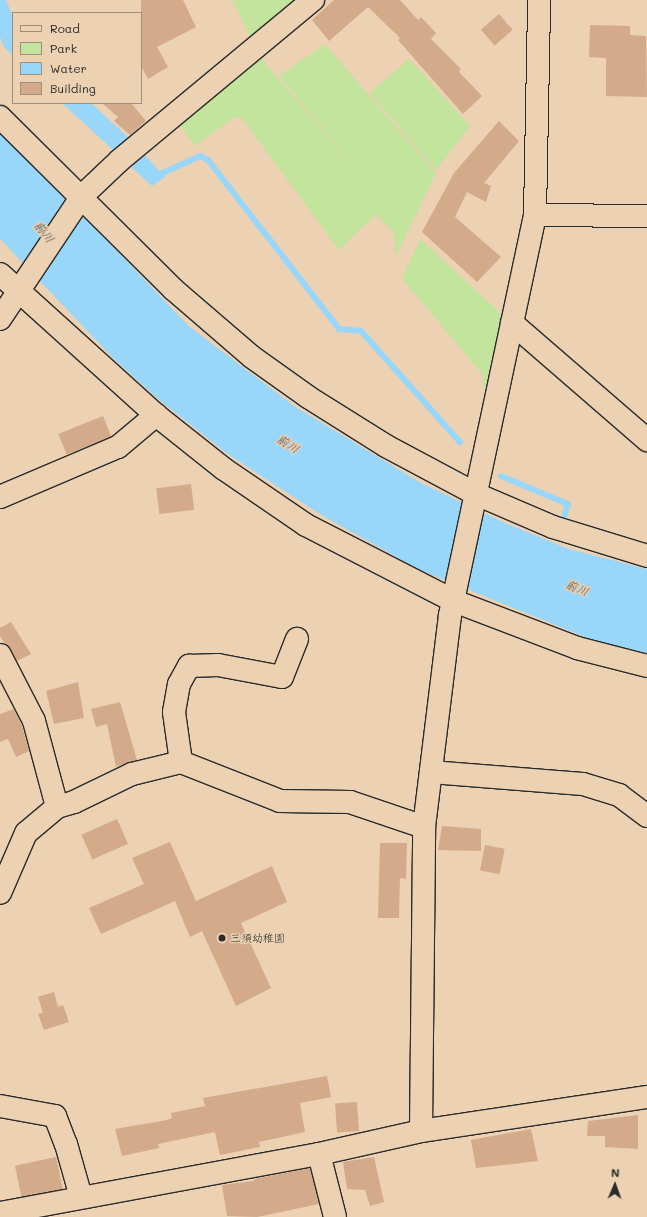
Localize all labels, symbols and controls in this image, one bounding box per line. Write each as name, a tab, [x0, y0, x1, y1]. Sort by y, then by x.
legend	[12, 12, 142, 104]
text: Road	[50, 20, 80, 36]
text: Park	[50, 40, 77, 56]
text: Water	[50, 60, 87, 76]
text: Building	[50, 80, 96, 96]
water label: 前川	[31, 218, 57, 246]
water label: 前川	[274, 431, 302, 457]
water label: 前川	[563, 577, 591, 599]
place label: 三須幼稚園	[230, 931, 285, 945]
marker: 三須幼稚園	[217, 933, 227, 943]
north arrow	[595, 1165, 635, 1205]
text: N	[611, 1165, 620, 1180]

